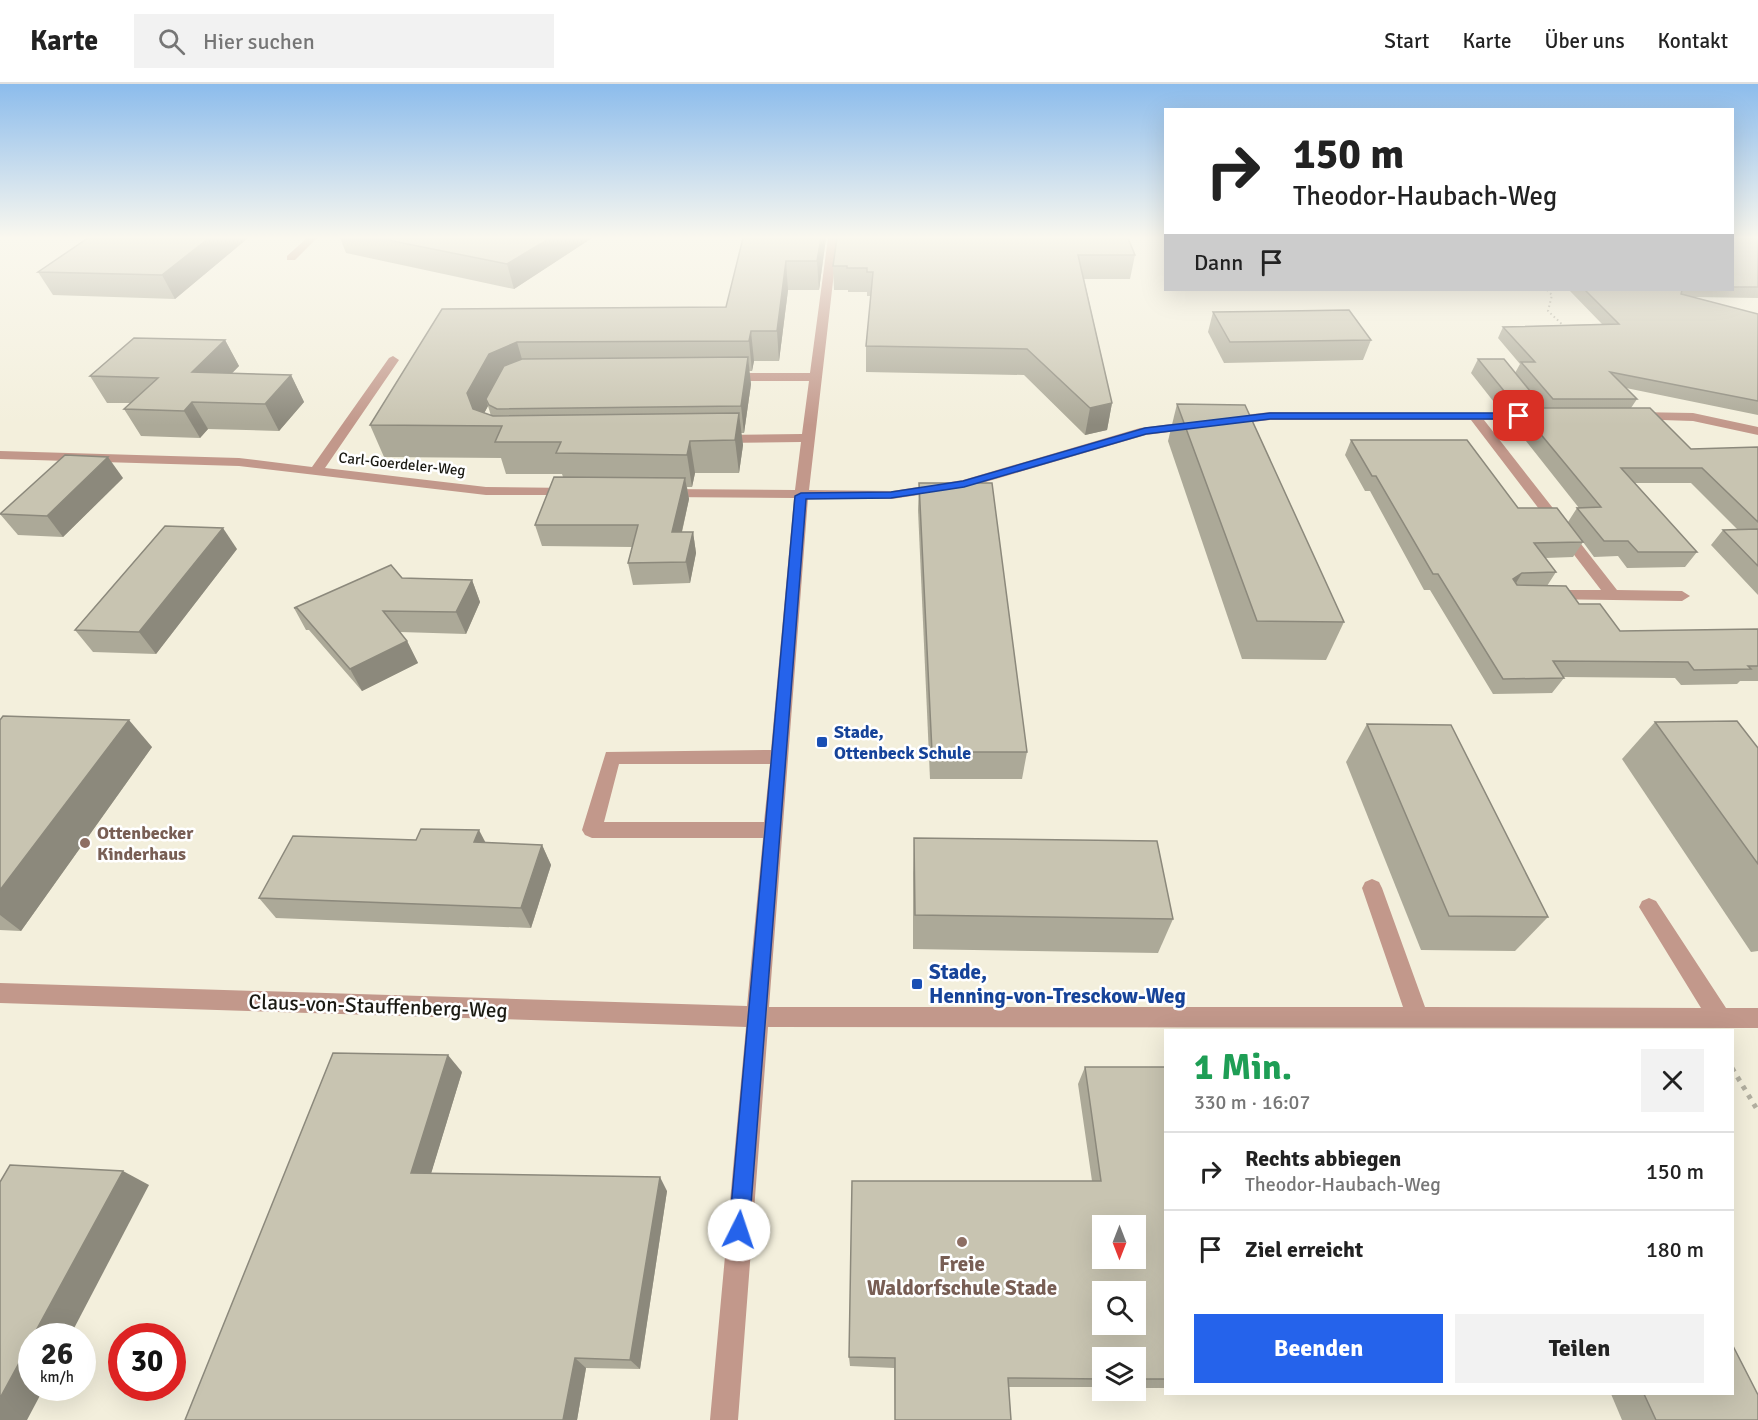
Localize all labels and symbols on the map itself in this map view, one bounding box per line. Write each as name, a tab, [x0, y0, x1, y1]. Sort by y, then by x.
pin	[1493, 390, 1544, 441]
street label: Carl-Goerdeler-Weg	[338, 448, 466, 480]
place label: Stade, Ottenbeck Schule	[834, 721, 971, 764]
marker: Stade, Ottenbeck Schule	[815, 735, 829, 749]
place label: Ottenbecker Kinderhaus	[97, 822, 194, 865]
marker: Ottenbecker Kinderhaus	[78, 836, 92, 850]
place label: Stade, Henning-von-Tresckow-Weg	[929, 959, 1186, 1009]
marker: Stade, Henning-von-Tresckow-Weg	[910, 977, 924, 991]
street label: Claus-von-Stauffenberg-Weg	[248, 988, 508, 1024]
position arrow	[707, 1198, 771, 1262]
north arrow	[1092, 1215, 1146, 1269]
marker: Freie Waldorfschule Stade	[955, 1235, 969, 1249]
place label: Freie Waldorfschule Stade	[867, 1251, 1057, 1301]
speed limit sign: 30	[108, 1323, 186, 1401]

